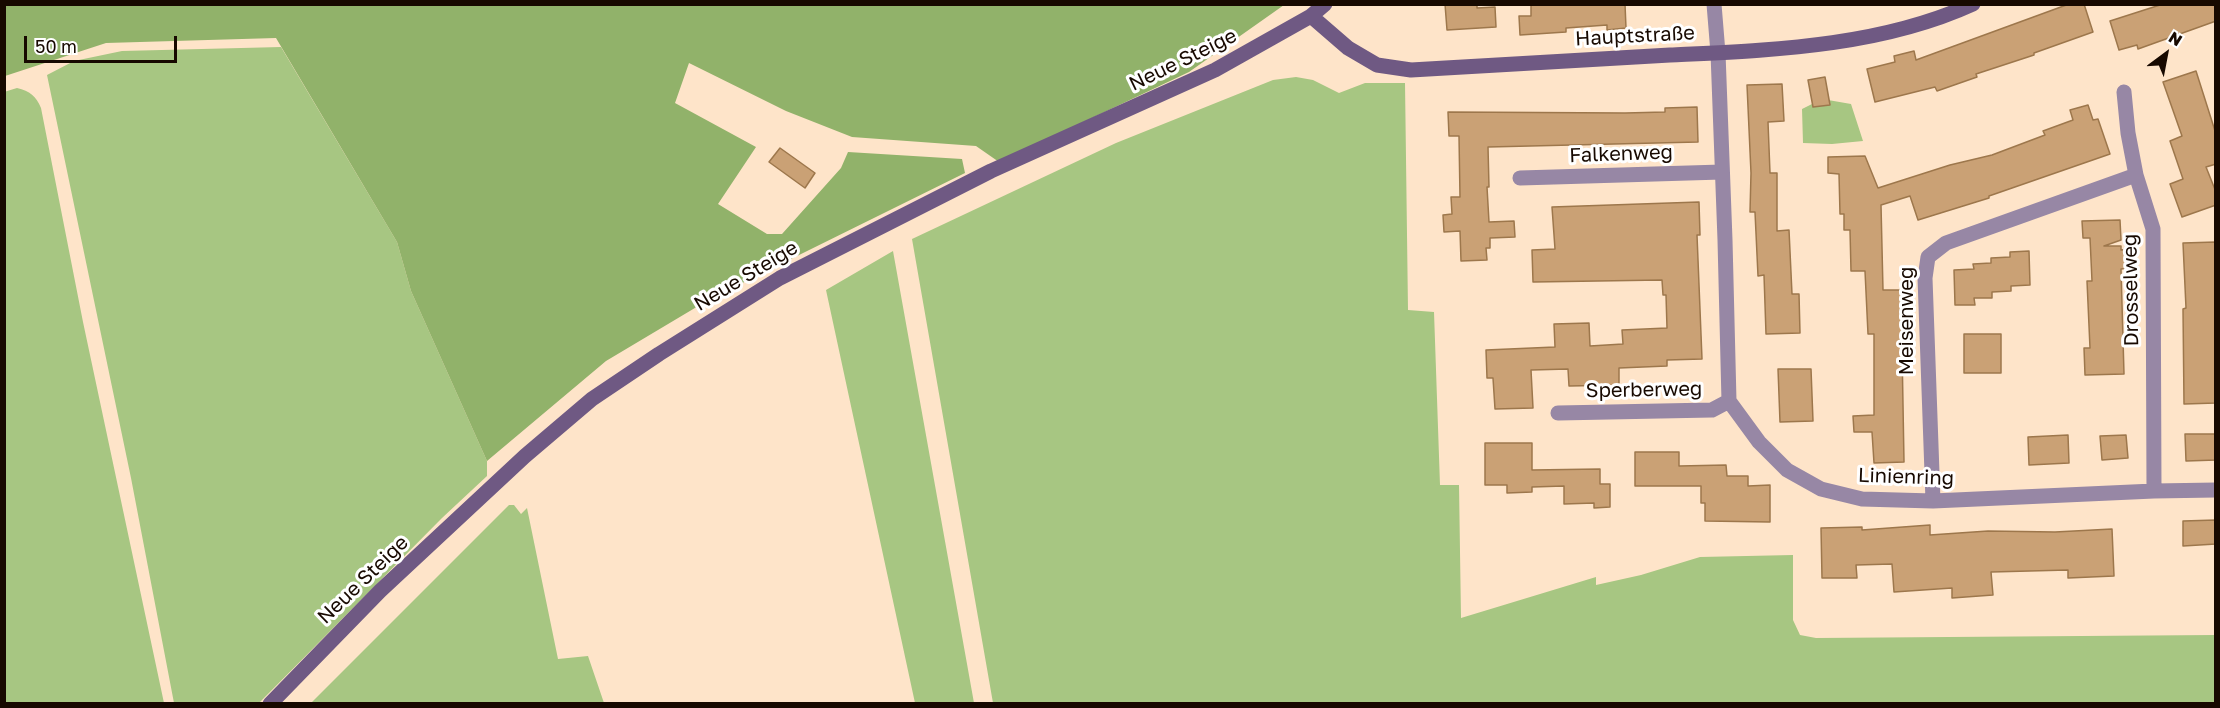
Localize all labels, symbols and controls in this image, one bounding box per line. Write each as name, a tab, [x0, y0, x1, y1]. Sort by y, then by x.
street label: Hauptstraße	[1575, 21, 1695, 51]
scale bar	[27, 24, 180, 62]
street label: Neue Steige	[1125, 24, 1241, 96]
north arrow	[2136, 24, 2196, 84]
text: N	[2165, 27, 2186, 50]
text: 50 m	[35, 35, 77, 57]
street label: Falkenweg	[1569, 140, 1673, 168]
street label: Drosselweg	[2118, 234, 2144, 346]
street label: Neue Steige	[690, 236, 802, 316]
street label: Meisenweg	[1895, 267, 1919, 375]
street label: Sperberweg	[1586, 377, 1702, 403]
street label: Linienring	[1858, 463, 1954, 491]
street label: Neue Steige	[313, 531, 413, 629]

